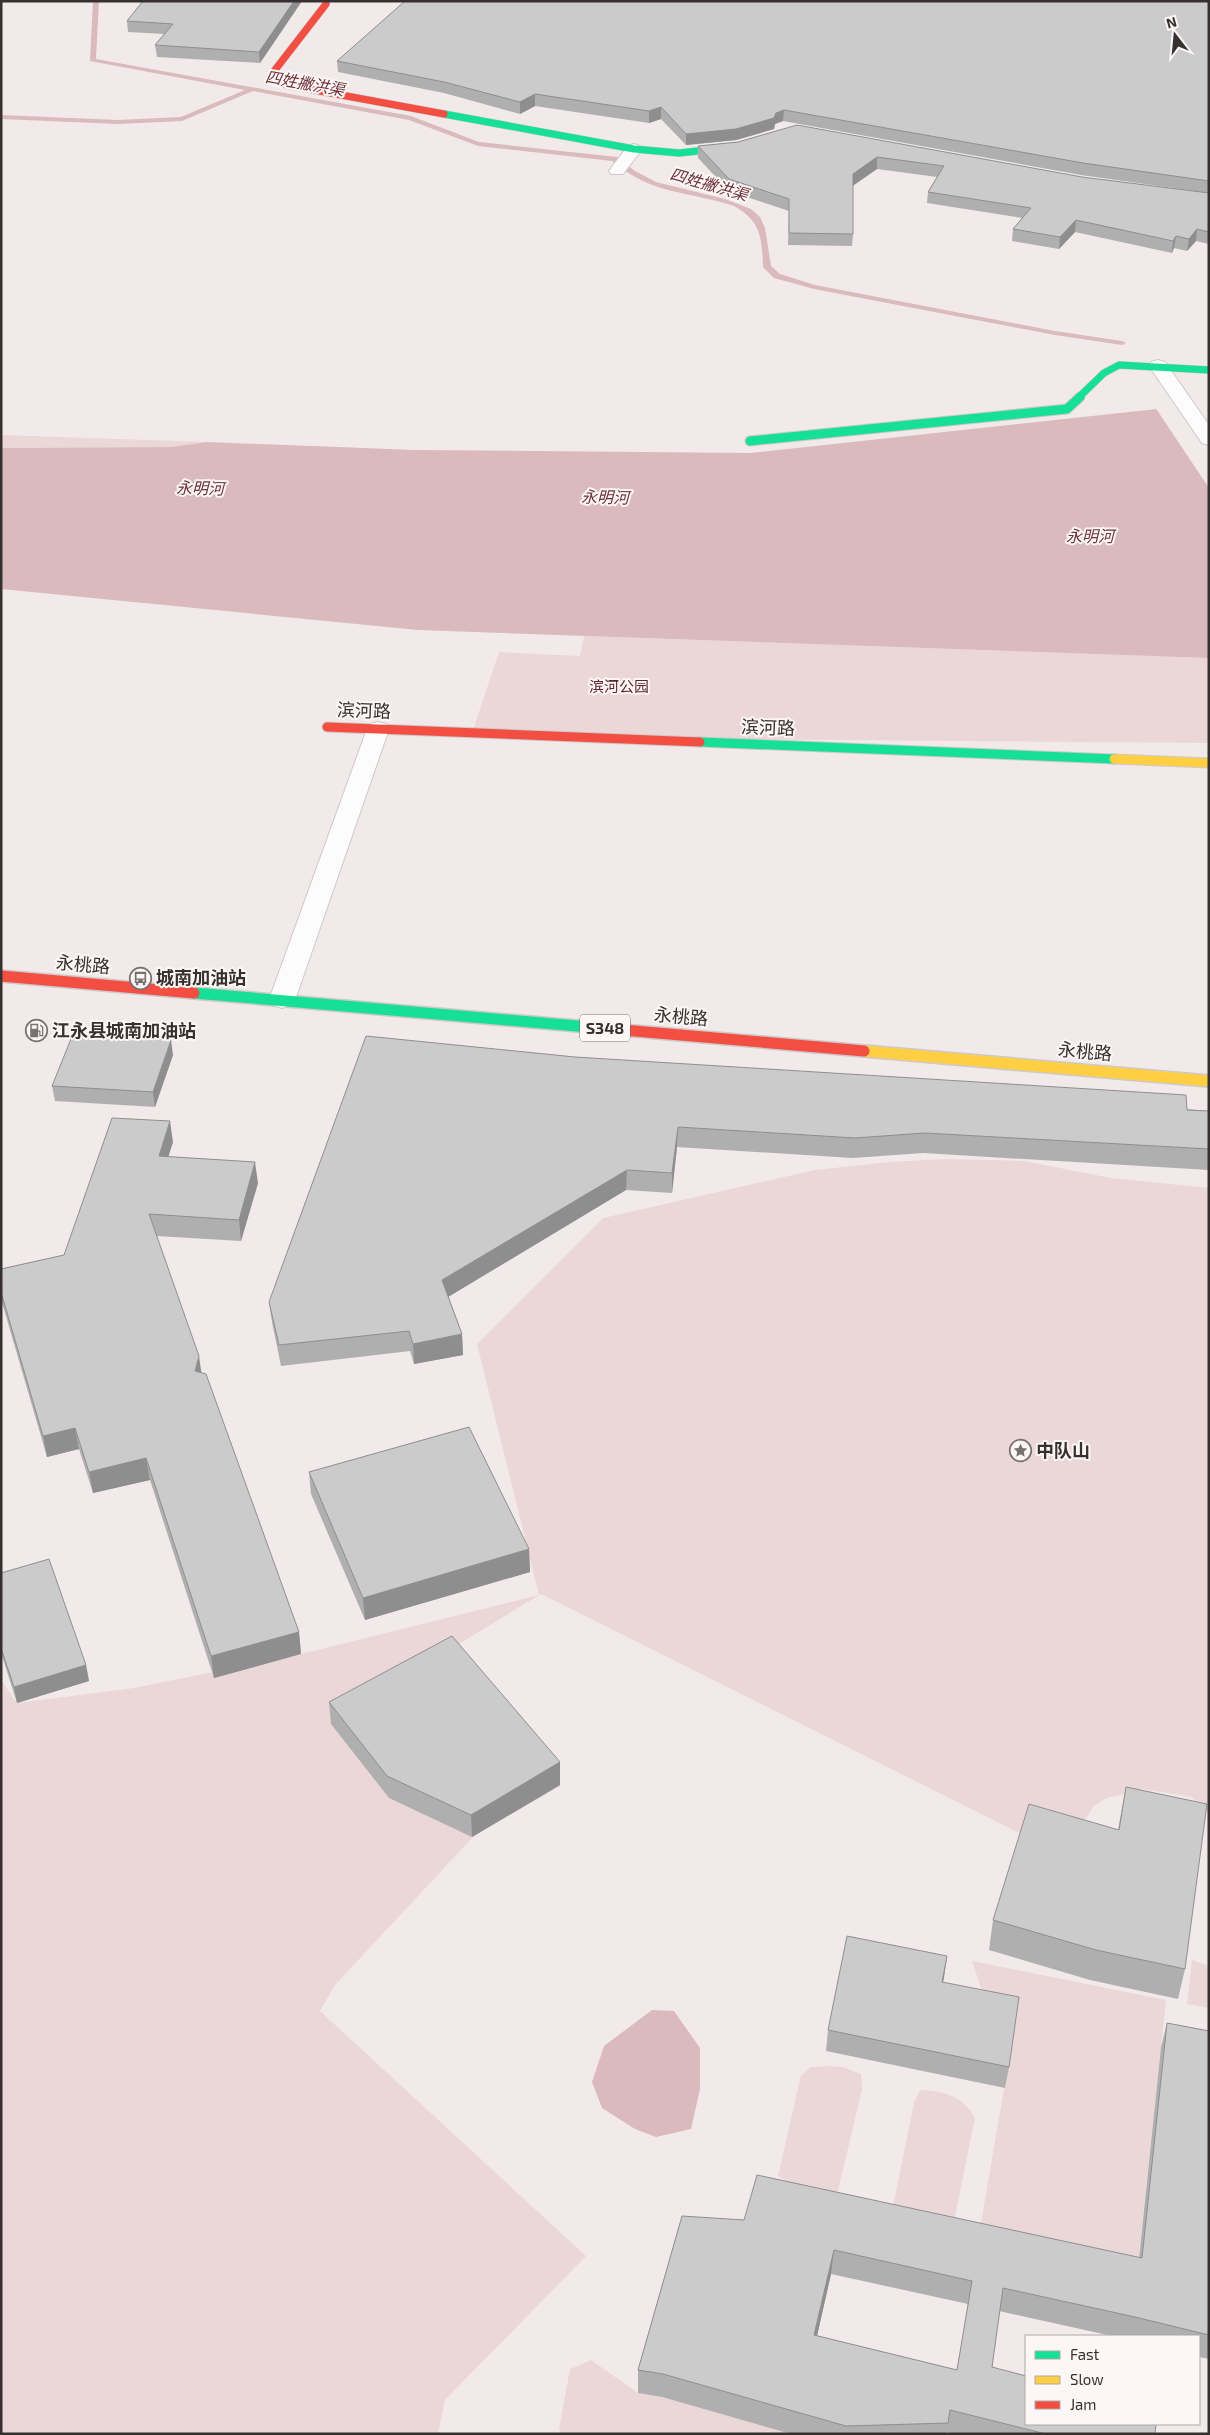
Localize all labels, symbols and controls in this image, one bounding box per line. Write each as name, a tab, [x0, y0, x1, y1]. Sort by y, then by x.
north arrow	[1150, 10, 1200, 60]
text: N	[1164, 12, 1178, 32]
water label: 四姓撇洪渠	[264, 66, 348, 99]
water label: 四姓撇洪渠	[668, 163, 752, 204]
water label: 永明河	[176, 478, 227, 497]
water label: 永明河	[581, 487, 632, 506]
water label: 永明河	[1066, 526, 1117, 545]
park label: 滨河公园	[589, 677, 649, 695]
street label: 滨河路	[337, 698, 391, 722]
street label: 滨河路	[741, 715, 795, 739]
street label: 永桃路	[55, 951, 111, 977]
bus stop icon: 城南加油站	[128, 966, 152, 990]
place label: 城南加油站	[156, 966, 246, 988]
street label: 永桃路	[653, 1003, 709, 1029]
road number: S348	[580, 1014, 630, 1042]
fuel station icon: 江永县城南加油站	[24, 1019, 48, 1043]
place label: 江永县城南加油站	[52, 1019, 196, 1041]
street label: 永桃路	[1057, 1038, 1113, 1064]
place icon: 中队山	[1008, 1439, 1032, 1463]
place label: 中队山	[1036, 1439, 1090, 1461]
legend	[1025, 2335, 1200, 2425]
text: Fast	[1070, 2345, 1100, 2363]
text: Slow	[1070, 2370, 1104, 2388]
text: Jam	[1070, 2395, 1096, 2413]

